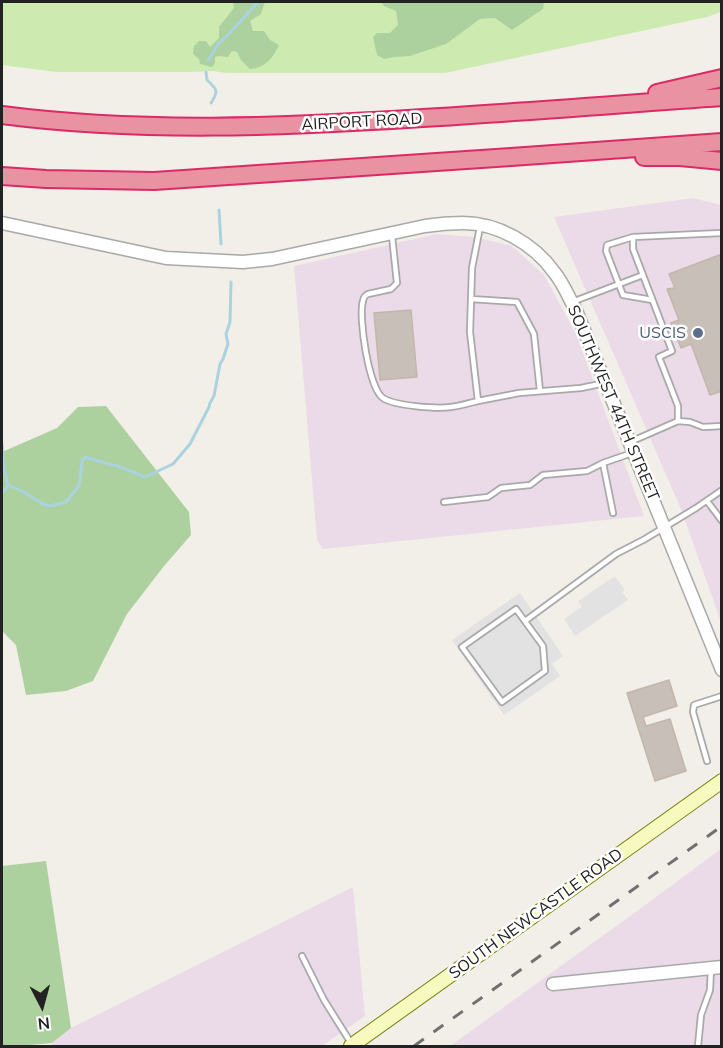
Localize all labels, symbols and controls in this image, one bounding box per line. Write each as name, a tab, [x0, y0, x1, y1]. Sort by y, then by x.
street label: AIRPORT ROAD	[301, 109, 423, 135]
street label: SOUTHWEST 44TH STREET	[563, 302, 663, 504]
place label: USCIS	[639, 323, 686, 343]
marker: USCIS	[691, 326, 705, 340]
street label: SOUTH NEWCASTLE ROAD	[446, 845, 626, 983]
north arrow	[12, 976, 72, 1036]
text: N	[37, 1013, 51, 1034]

